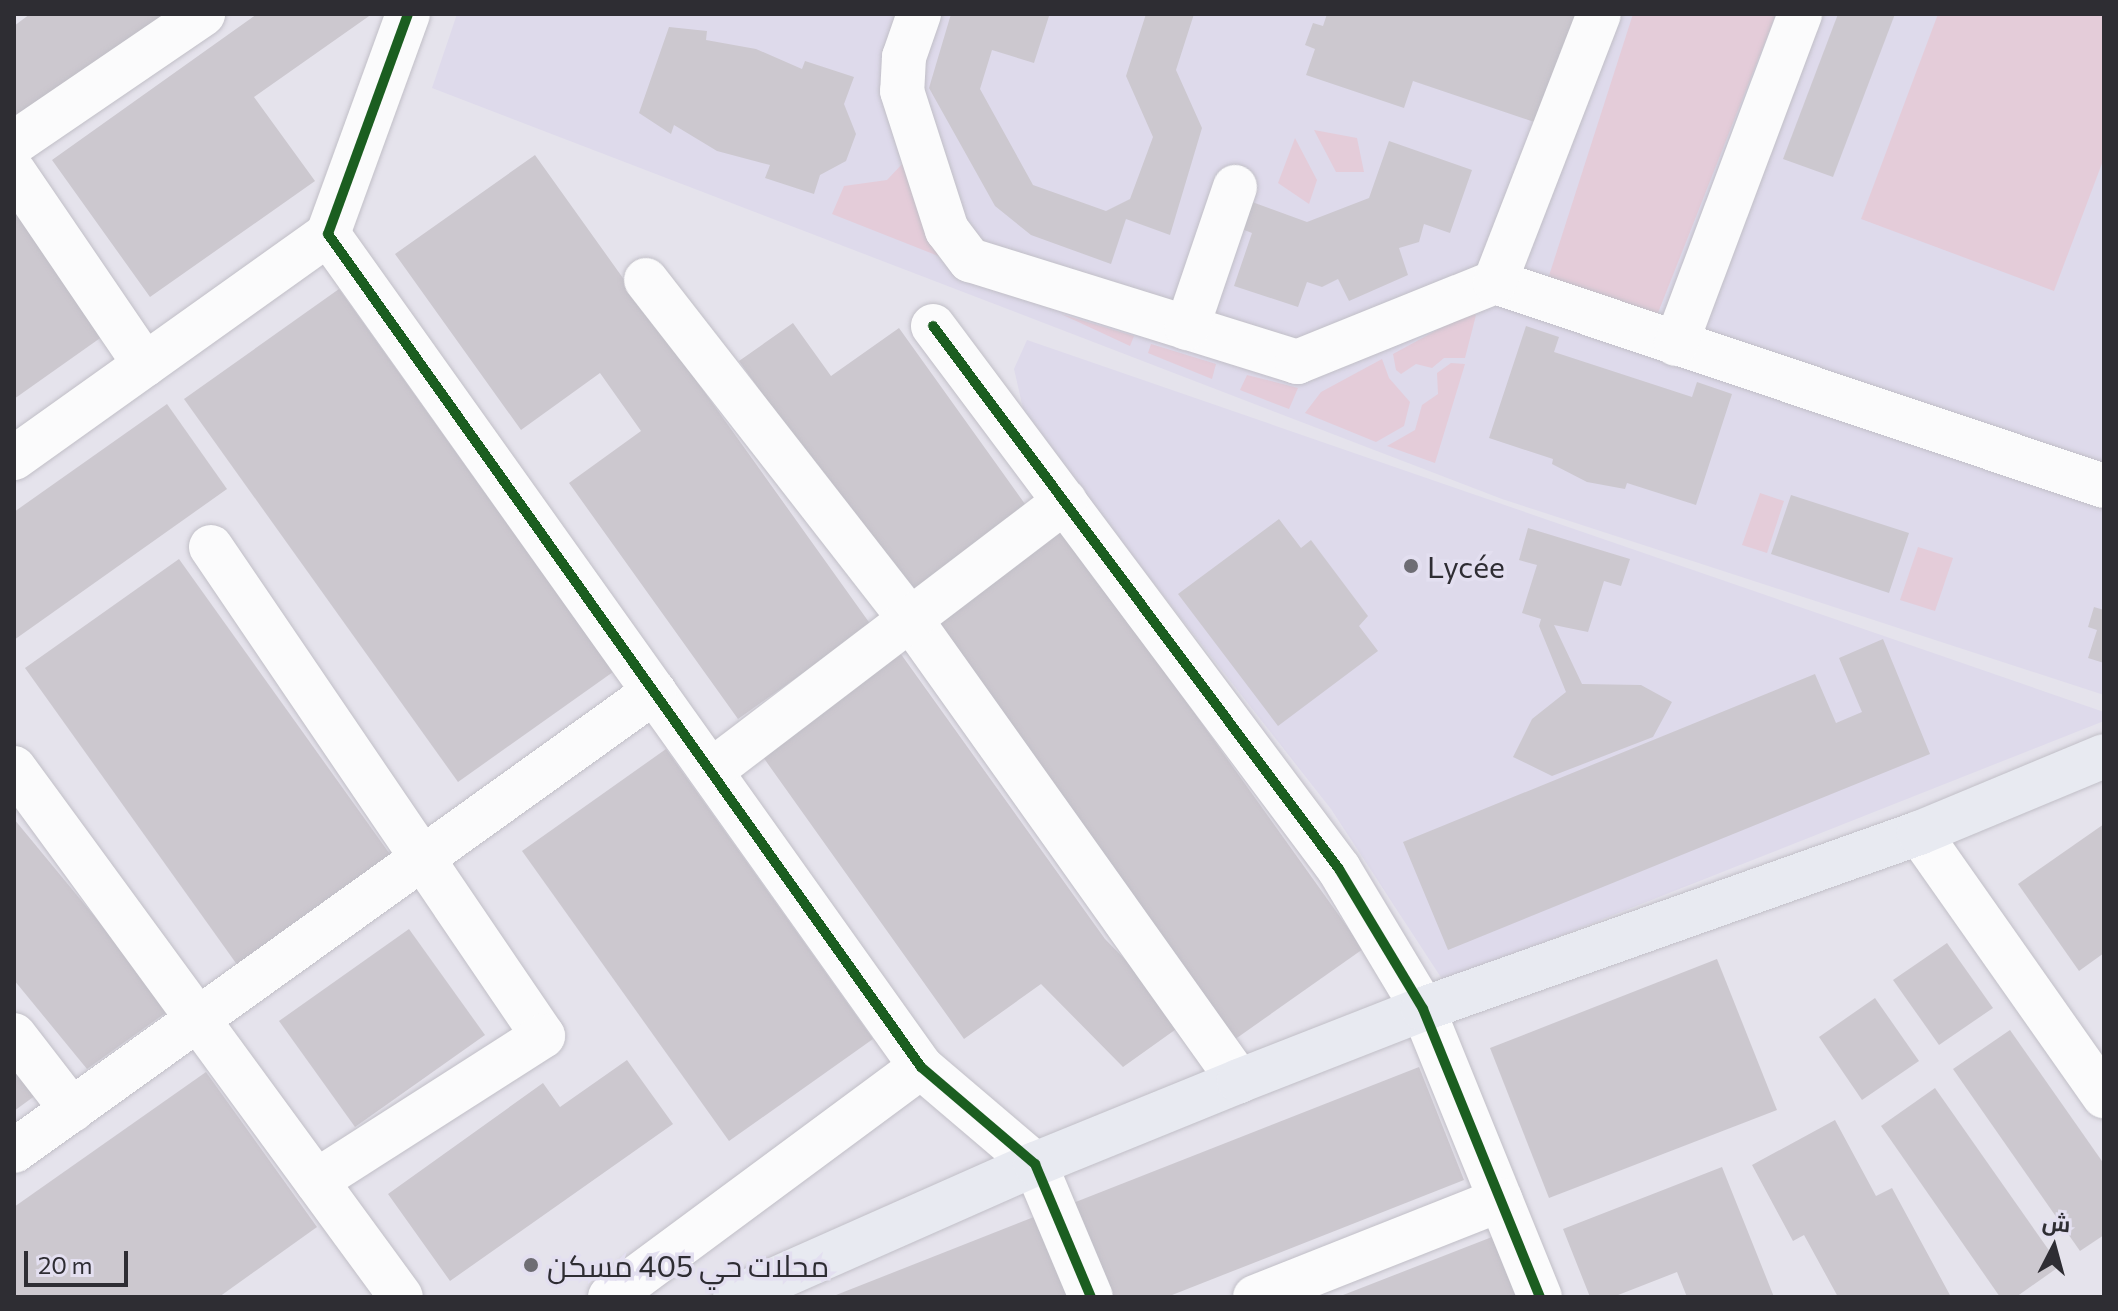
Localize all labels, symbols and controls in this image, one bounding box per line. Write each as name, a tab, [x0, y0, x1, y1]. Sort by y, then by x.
place label: Lycée	[1427, 548, 1505, 584]
marker: Lycée	[1402, 557, 1420, 575]
north arrow	[2014, 1207, 2094, 1287]
text: ش	[2041, 1208, 2072, 1238]
scale bar	[28, 1235, 132, 1285]
place label: محلات حي 405 مسكن	[547, 1247, 829, 1283]
text: 20 m	[38, 1250, 92, 1279]
marker: محلات حي 405 مسكن	[522, 1256, 540, 1274]

